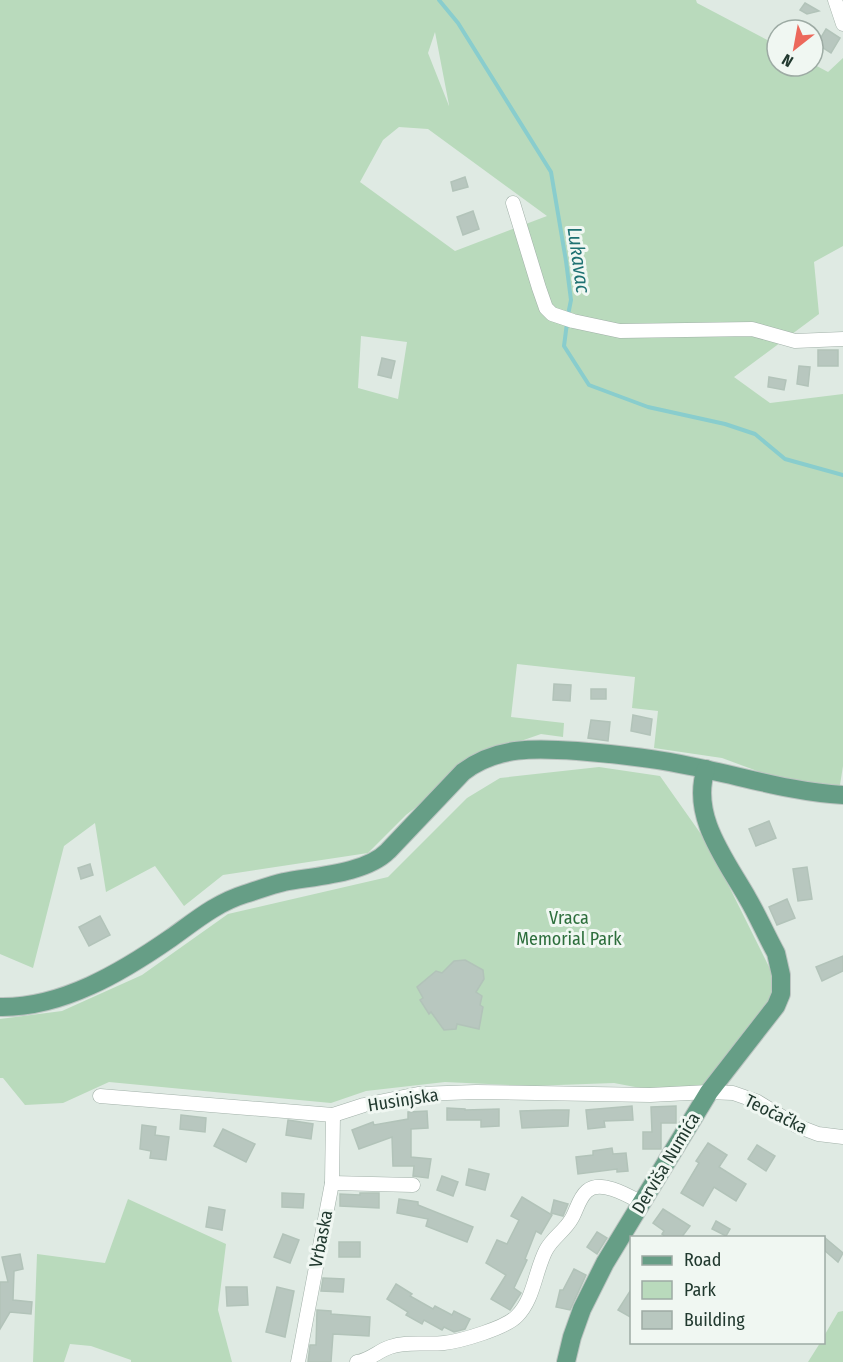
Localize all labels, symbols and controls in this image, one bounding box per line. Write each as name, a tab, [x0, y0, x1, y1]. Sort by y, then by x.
north arrow	[765, 18, 825, 78]
text: N	[779, 50, 797, 71]
water label: Lukavac	[562, 225, 596, 295]
park label: Vraca Memorial Park	[516, 907, 622, 950]
street label: Husinjska	[366, 1084, 440, 1116]
street label: Teočačka	[741, 1089, 811, 1139]
street label: Derviša Numića	[627, 1108, 705, 1217]
street label: Vrbaska	[305, 1208, 337, 1270]
legend	[630, 1236, 825, 1344]
text: Road	[684, 1249, 721, 1271]
text: Park	[684, 1279, 717, 1301]
text: Building	[684, 1309, 745, 1331]

